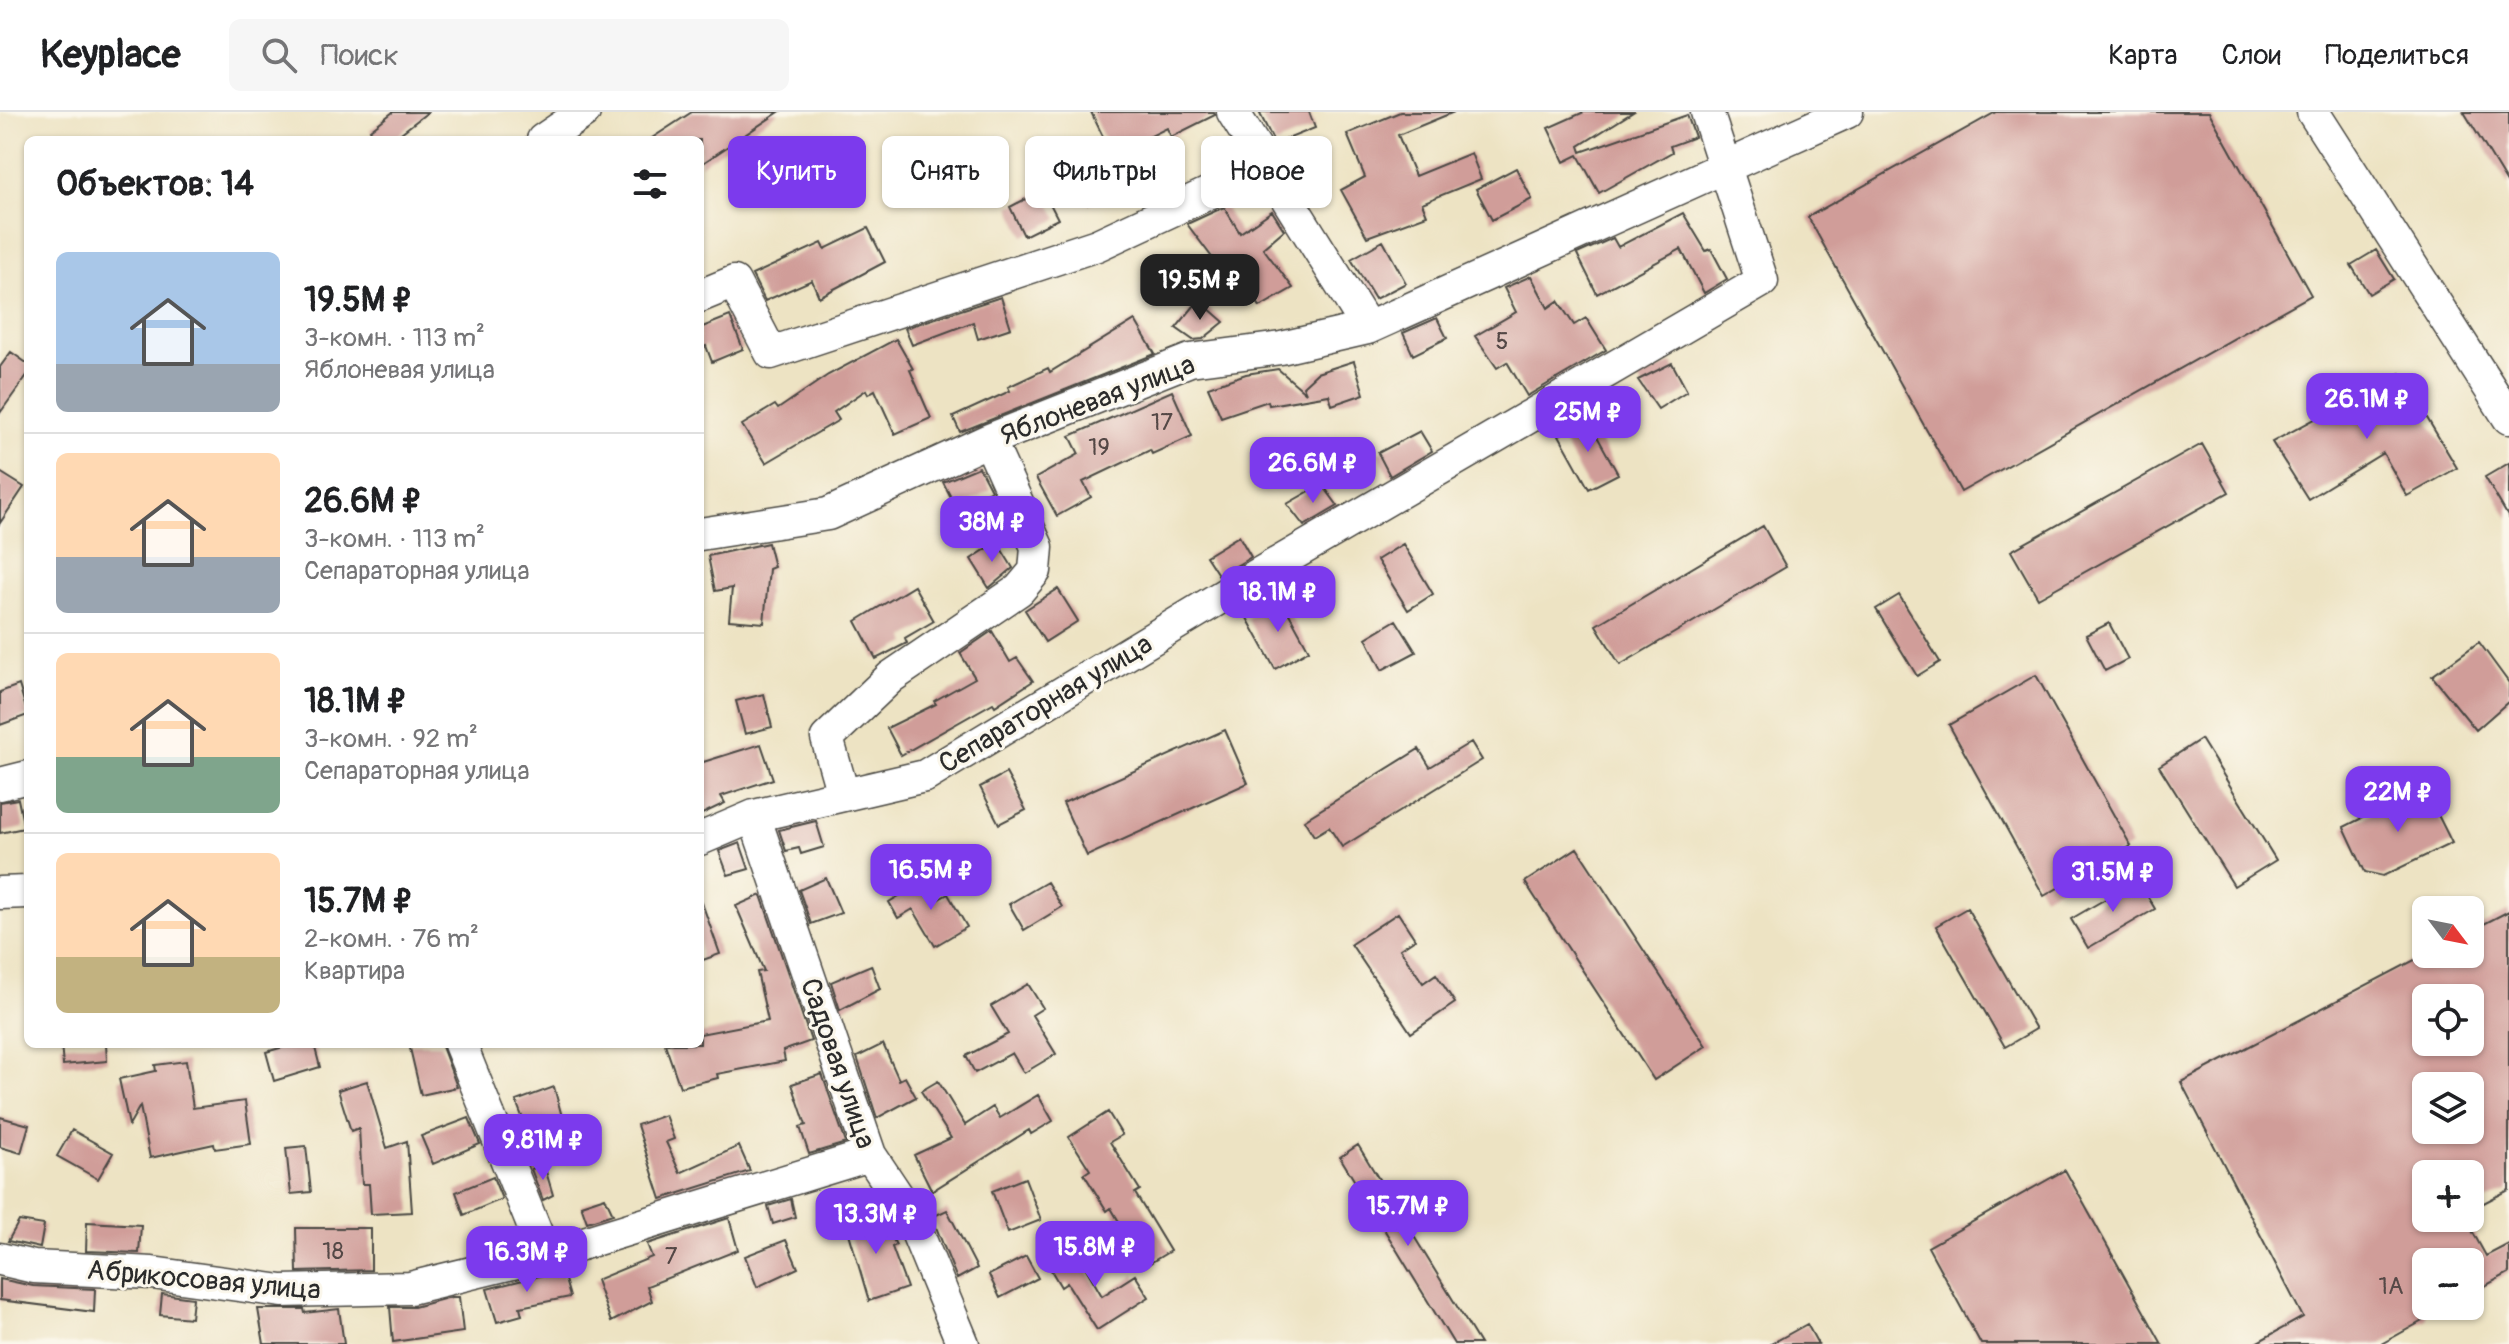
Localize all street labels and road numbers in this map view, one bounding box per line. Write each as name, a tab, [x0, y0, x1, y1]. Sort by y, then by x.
street label: Яблоневая улица	[995, 347, 1200, 454]
street label: Сепараторная улица	[933, 627, 1159, 782]
street label: Садовая улица	[792, 974, 883, 1153]
street label: Абрикосовая улица	[86, 1253, 322, 1308]

